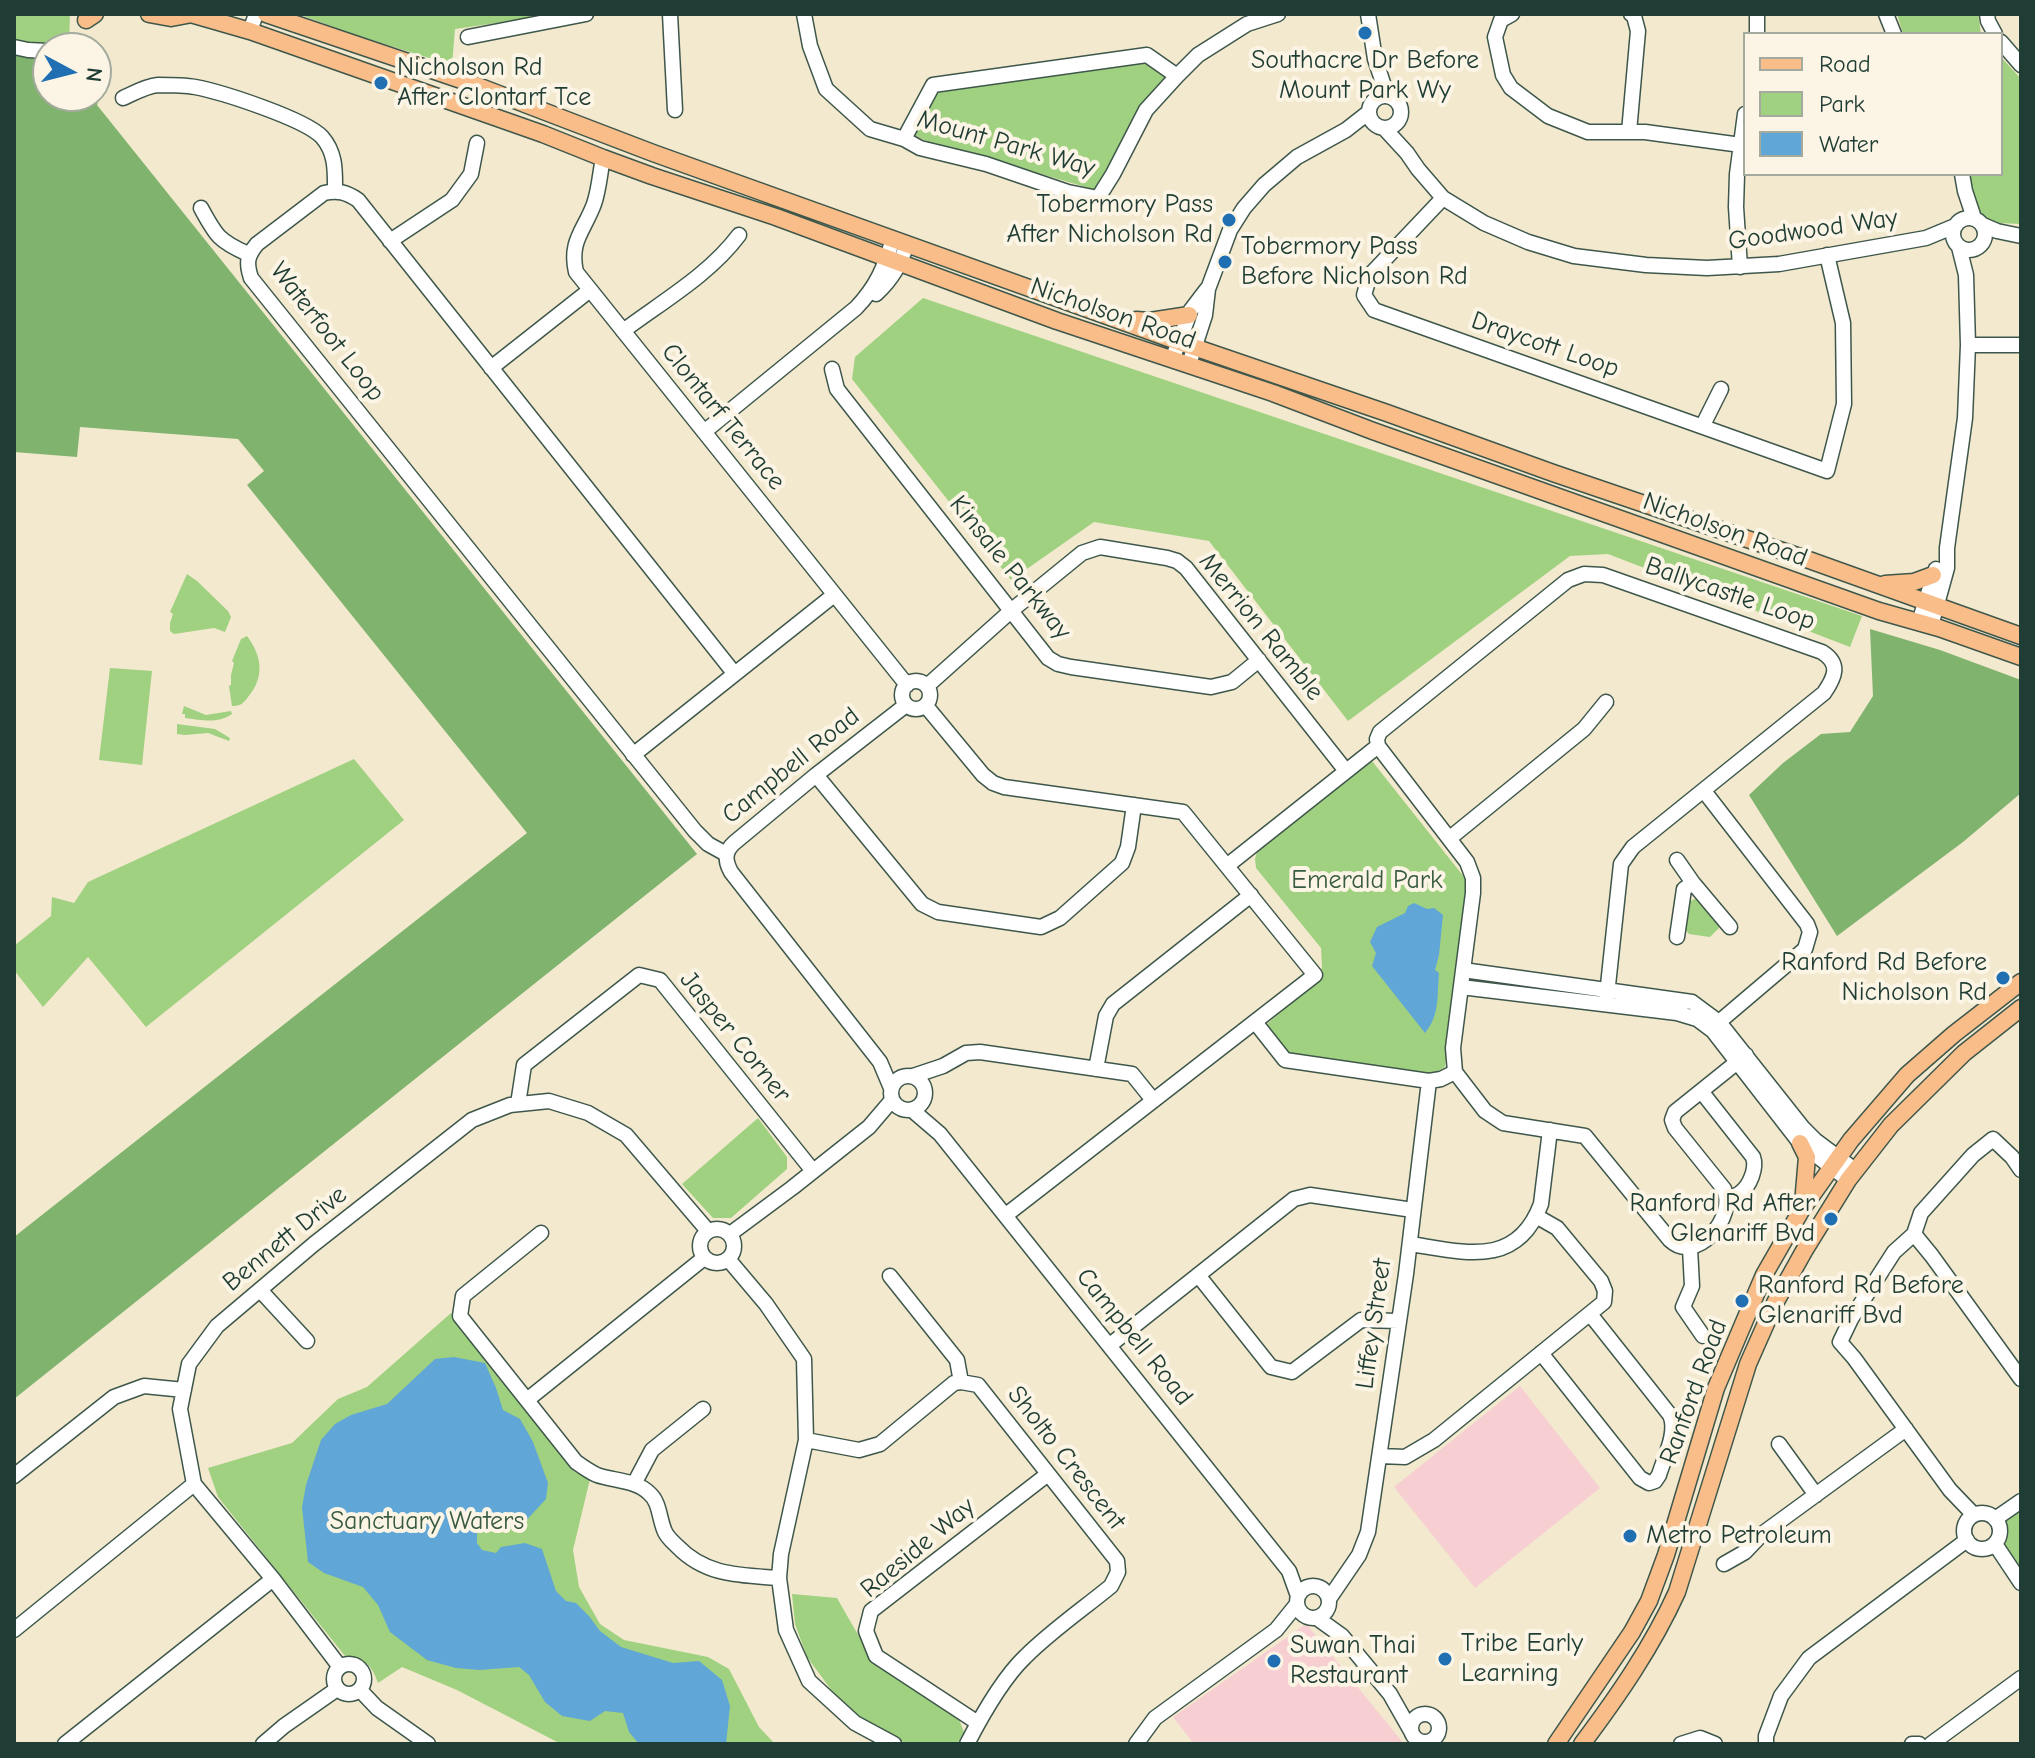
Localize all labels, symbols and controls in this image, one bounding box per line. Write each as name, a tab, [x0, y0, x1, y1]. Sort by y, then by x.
marker: Southacre Dr Before Mount Park Wy	[1356, 24, 1374, 42]
north arrow	[32, 32, 112, 112]
legend	[1743, 32, 2003, 176]
place label: Southacre Dr Before Mount Park Wy	[1251, 45, 1479, 106]
text: Road	[1819, 50, 1871, 78]
place label: Nicholson Rd After Clontarf Tce	[397, 52, 591, 114]
text: N	[80, 66, 108, 83]
marker: Nicholson Rd After Clontarf Tce	[372, 74, 390, 92]
text: Park	[1819, 90, 1865, 118]
street label: Mount Park Way	[913, 104, 1099, 184]
text: Water	[1819, 130, 1878, 158]
place label: Tobermory Pass After Nicholson Rd	[1006, 189, 1213, 250]
street label: Goodwood Way	[1726, 203, 1900, 257]
marker: Tobermory Pass After Nicholson Rd	[1220, 211, 1238, 229]
place label: Tobermory Pass Before Nicholson Rd	[1241, 231, 1468, 292]
marker: Tobermory Pass Before Nicholson Rd	[1216, 253, 1234, 271]
street label: Waterfoot Loop	[263, 256, 391, 408]
street label: Nicholson Road	[1026, 271, 1200, 357]
street label: Draycott Loop	[1467, 305, 1623, 385]
street label: Clontarf Terrace	[654, 337, 792, 497]
street label: Nicholson Road	[1639, 486, 1811, 574]
street label: Kinsale Parkway	[942, 490, 1078, 646]
street label: Merrion Ramble	[1192, 547, 1330, 707]
street label: Ballycastle Loop	[1641, 550, 1819, 638]
street label: Campbell Road	[716, 701, 866, 831]
park label: Emerald Park	[1291, 865, 1443, 897]
place label: Ranford Rd Before Nicholson Rd	[1781, 947, 1987, 1008]
street label: Jasper Corner	[673, 965, 797, 1109]
marker: Ranford Rd Before Nicholson Rd	[1994, 969, 2012, 987]
street label: Bennett Drive	[217, 1180, 353, 1298]
place label: Ranford Rd After Glenariff Bvd	[1629, 1188, 1815, 1250]
marker: Ranford Rd After Glenariff Bvd	[1822, 1210, 1840, 1228]
street label: Liffey Street	[1349, 1257, 1399, 1391]
street label: Campbell Road	[1069, 1262, 1199, 1412]
place label: Ranford Rd Before Glenariff Bvd	[1758, 1270, 1964, 1332]
marker: Ranford Rd Before Glenariff Bvd	[1733, 1292, 1751, 1310]
street label: Ranford Road	[1653, 1315, 1735, 1469]
street label: Sholto Crescent	[1000, 1380, 1132, 1536]
street label: Raeside Way	[854, 1491, 982, 1605]
park label: Sanctuary Waters	[330, 1506, 524, 1538]
place label: Metro Petroleum	[1646, 1520, 1832, 1552]
marker: Metro Petroleum	[1621, 1527, 1639, 1545]
place label: Tribe Early Learning	[1461, 1628, 1583, 1690]
place label: Suwan Thai Restaurant	[1290, 1630, 1416, 1692]
marker: Tribe Early Learning	[1436, 1650, 1454, 1668]
marker: Suwan Thai Restaurant	[1265, 1652, 1283, 1670]

